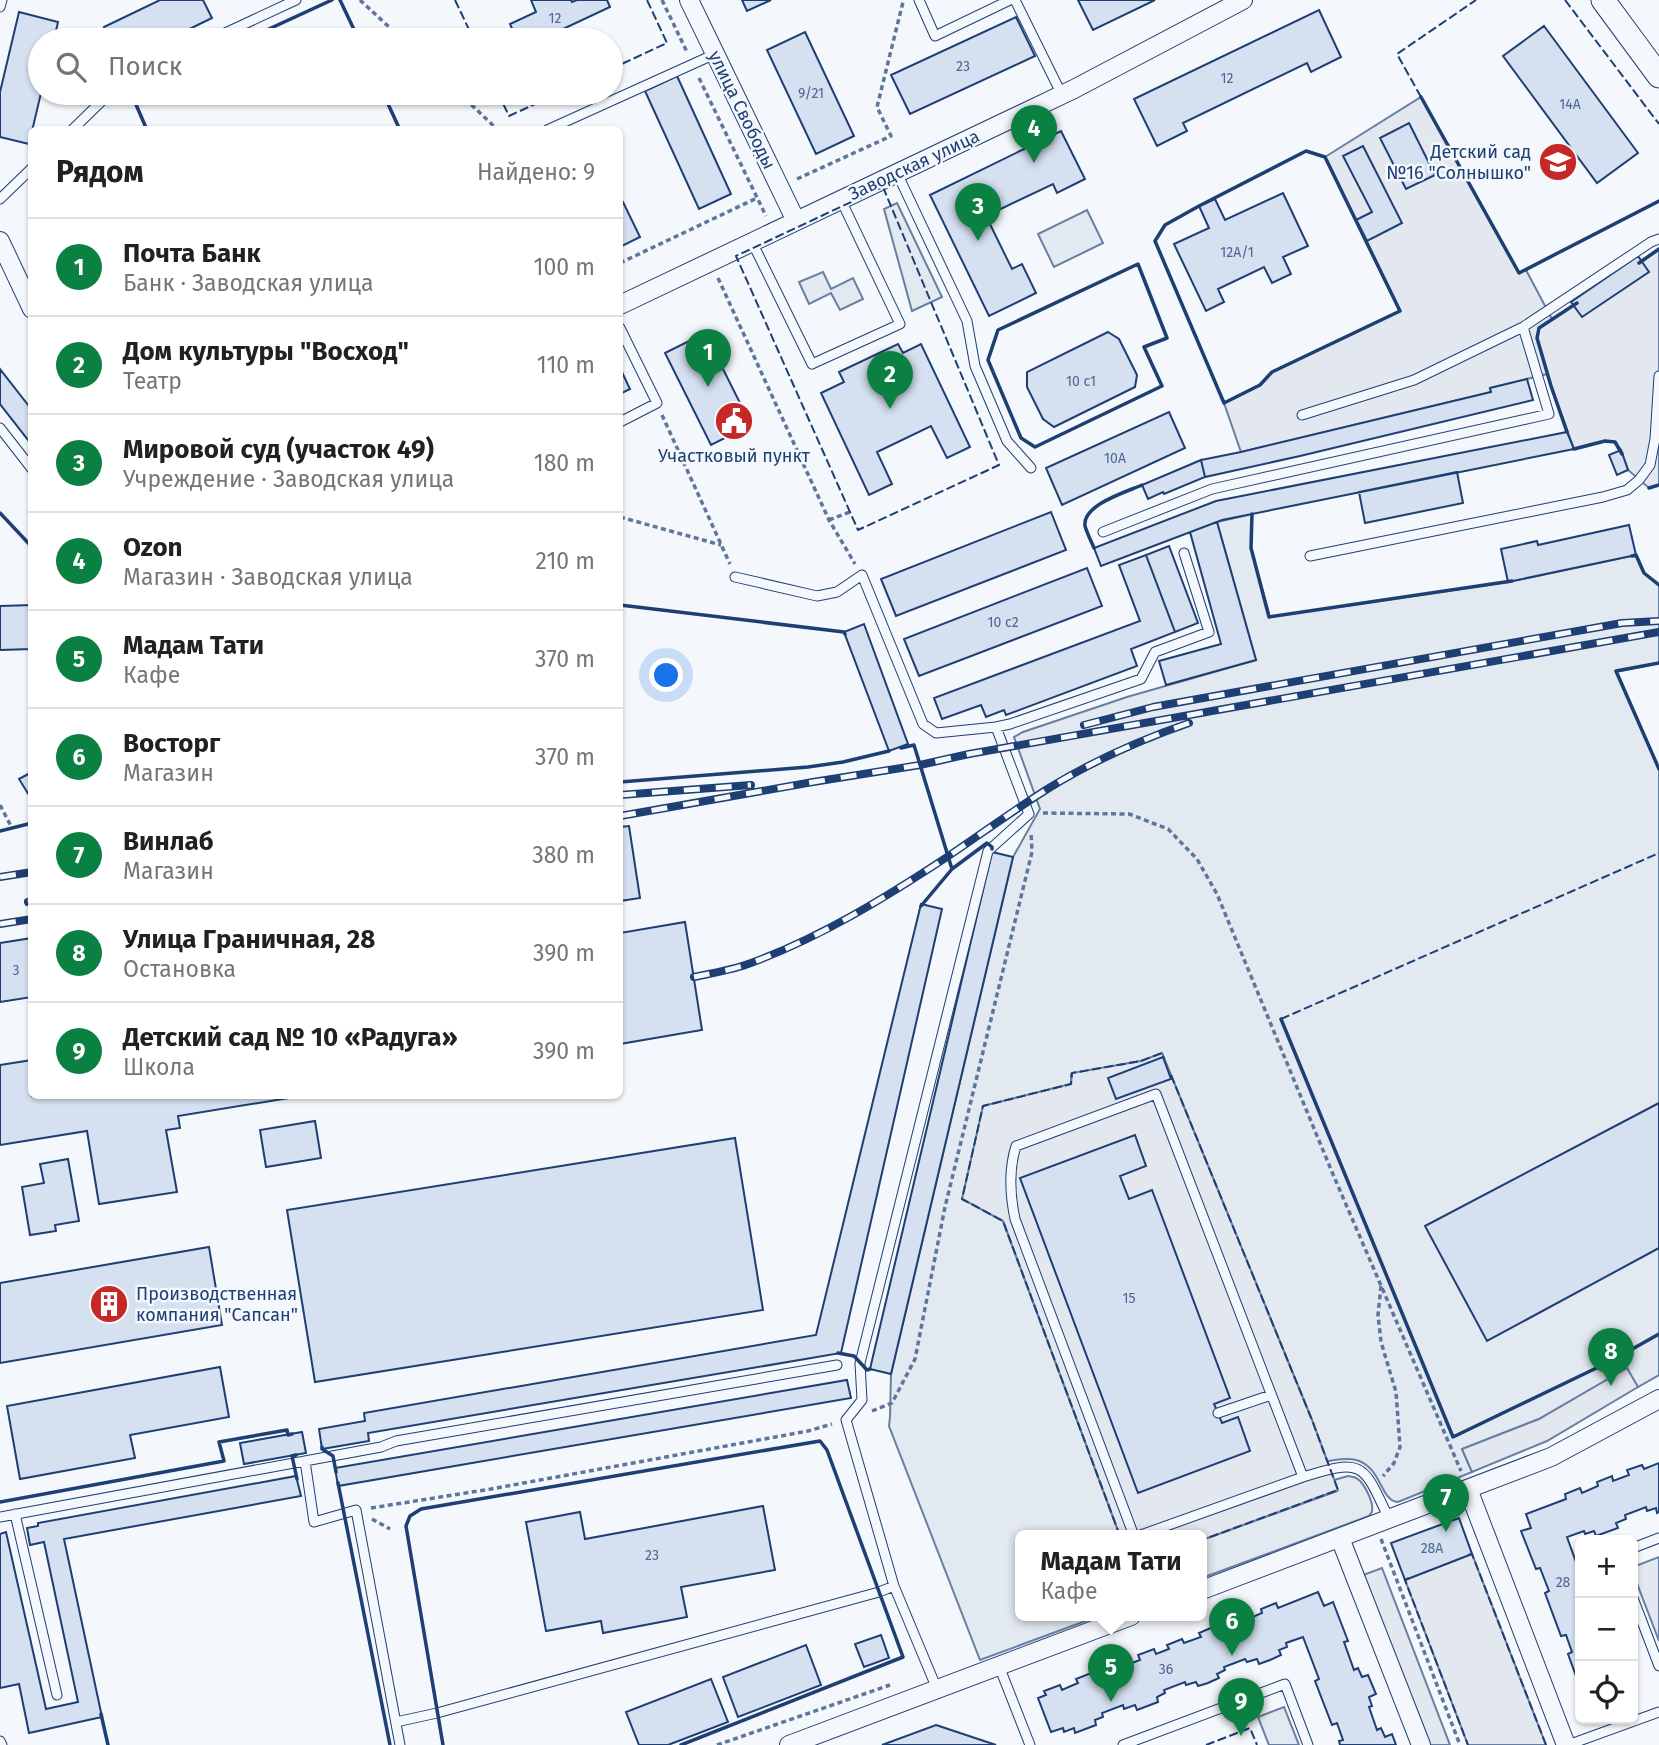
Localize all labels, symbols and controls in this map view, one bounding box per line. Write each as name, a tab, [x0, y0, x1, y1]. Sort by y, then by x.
house number: 12	[549, 10, 562, 27]
search box	[28, 28, 623, 105]
street label: улица Свободы	[704, 47, 780, 173]
icon: search	[52, 48, 90, 86]
text: Поиск	[108, 51, 182, 82]
house number: 23	[956, 58, 970, 75]
house number: 12	[1221, 70, 1234, 87]
house number: 9/21	[798, 85, 824, 102]
house number: 14А	[1559, 96, 1581, 113]
pin: 4	[1011, 105, 1057, 163]
street label: Заводская улица	[845, 125, 983, 205]
place label: Детский сад №16 "Солнышко"	[1386, 141, 1531, 184]
school or university icon: Детский сад №16 "Солнышко"	[1537, 141, 1579, 183]
text: Рядом	[56, 154, 144, 190]
text: Найдено: 9	[477, 158, 595, 186]
pin: 3	[955, 183, 1001, 241]
text: Почта Банк	[123, 238, 261, 269]
house number: 12А/1	[1220, 244, 1254, 261]
text: 1	[74, 253, 84, 281]
text: 100 m	[534, 253, 595, 281]
text: Банк · Заводская улица	[123, 269, 373, 297]
pin: 1	[685, 329, 731, 387]
text: Дом культуры "Восход"	[123, 336, 409, 367]
text: 2	[73, 351, 85, 379]
text: 110 m	[537, 351, 595, 379]
pin: 2	[867, 351, 913, 409]
text: Театр	[123, 367, 182, 395]
house number: 10 с1	[1066, 373, 1096, 390]
public building icon: Участковый пункт	[713, 400, 755, 442]
text: Мировой суд (участок 49)	[123, 434, 434, 465]
place label: Участковый пункт	[658, 445, 811, 467]
text: 3	[73, 449, 85, 477]
text: 180 m	[534, 449, 595, 477]
house number: 10А	[1104, 450, 1126, 467]
text: Учреждение · Заводская улица	[123, 465, 454, 493]
text: Ozon	[123, 532, 183, 563]
text: 4	[73, 547, 86, 575]
text: 210 m	[536, 547, 595, 575]
text: Магазин · Заводская улица	[123, 563, 413, 591]
house number: 10 с2	[987, 614, 1019, 631]
text: Мадам Тати	[123, 630, 264, 661]
text: 5	[73, 645, 85, 673]
text: 370 m	[535, 645, 595, 673]
your location	[649, 658, 683, 692]
text: Кафе	[123, 661, 180, 689]
text: Восторг	[123, 728, 220, 759]
text: 6	[73, 743, 85, 771]
text: 370 m	[535, 743, 595, 771]
text: Магазин	[123, 759, 214, 787]
text: Винлаб	[123, 826, 214, 857]
text: 7	[74, 841, 84, 869]
text: 380 m	[532, 841, 595, 869]
text: Магазин	[123, 857, 214, 885]
text: Улица Граничная, 28	[123, 924, 375, 955]
text: 8	[72, 939, 86, 967]
text: 390 m	[533, 939, 595, 967]
text: Остановка	[123, 955, 236, 983]
house number: 3	[13, 962, 20, 979]
text: Детский сад № 10 «Радуга»	[123, 1022, 458, 1053]
text: 9	[73, 1037, 85, 1065]
text: 390 m	[533, 1037, 595, 1065]
text: Школа	[123, 1053, 195, 1081]
building icon: Производственная компания "Сапсан"	[88, 1283, 130, 1325]
place label: Производственная компания "Сапсан"	[136, 1283, 298, 1326]
house number: 15	[1122, 1290, 1136, 1307]
pin: 8	[1588, 1328, 1634, 1386]
pin: 7	[1423, 1474, 1469, 1532]
popup	[1015, 1530, 1207, 1621]
map controls	[1575, 1535, 1638, 1724]
button: +	[1575, 1535, 1638, 1598]
house number: 28А	[1421, 1540, 1443, 1557]
text: Мадам Тати	[1040, 1546, 1182, 1577]
house number: 23	[645, 1547, 659, 1564]
house number: 28	[1556, 1574, 1571, 1591]
text: Кафе	[1040, 1577, 1098, 1605]
pin: 6	[1209, 1598, 1255, 1656]
button: −	[1575, 1598, 1638, 1661]
pin: 5	[1088, 1644, 1134, 1702]
house number: 36	[1159, 1661, 1173, 1678]
button: locate	[1575, 1661, 1638, 1724]
pin: 9	[1218, 1678, 1264, 1736]

